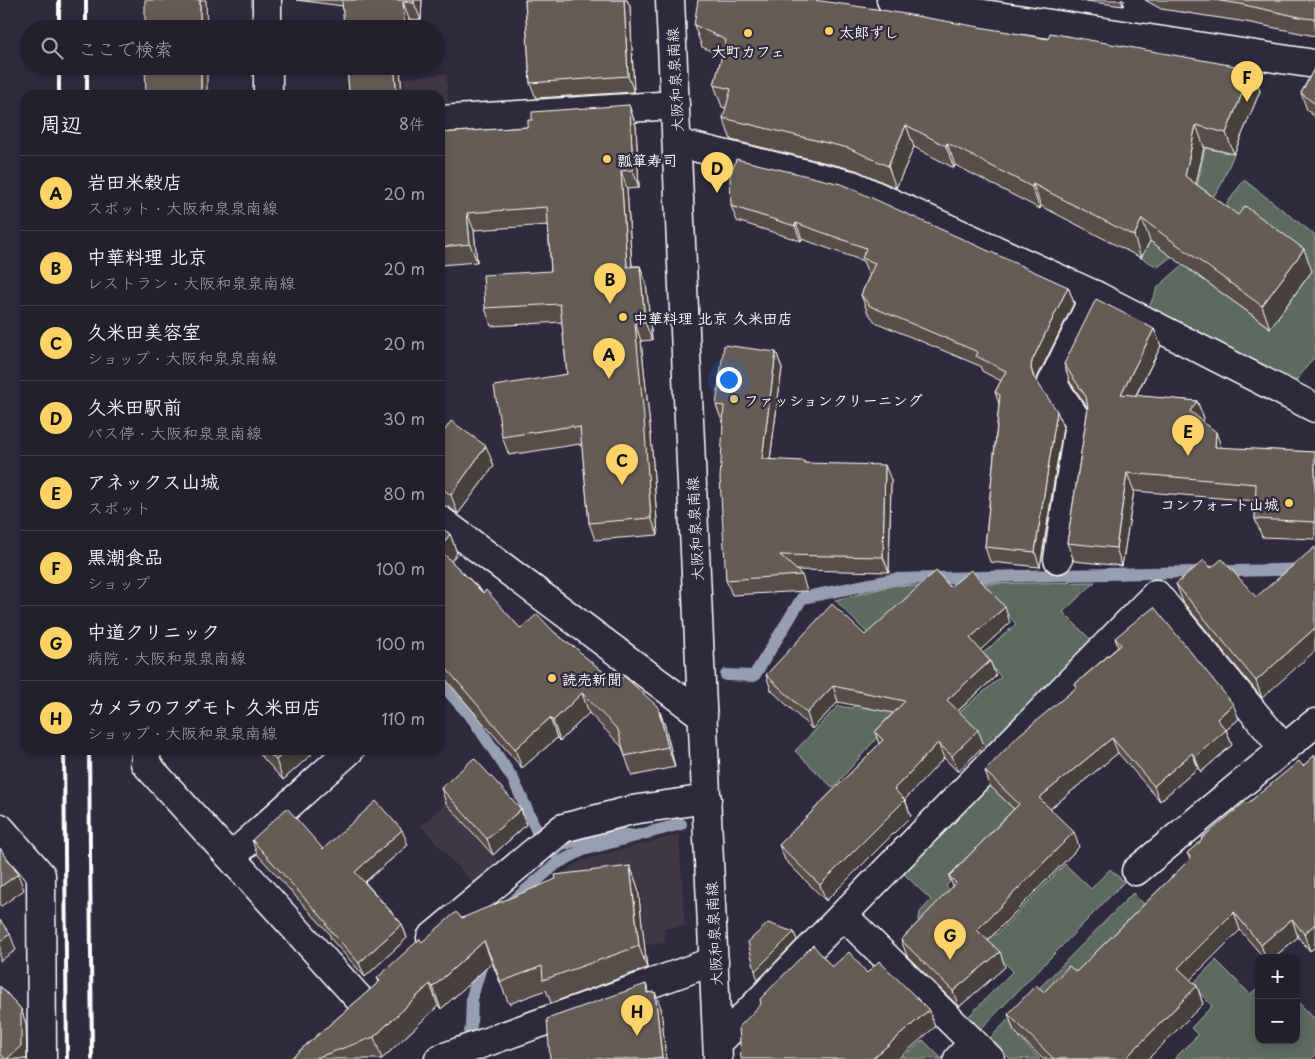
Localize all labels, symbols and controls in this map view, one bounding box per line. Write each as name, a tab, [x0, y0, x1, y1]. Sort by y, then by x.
search box	[20, 20, 445, 75]
place label: 太郎ずし	[839, 20, 899, 43]
marker: 太郎ずし	[823, 25, 835, 37]
street label: 大阪和泉泉南線	[660, 27, 688, 133]
marker: 大町カフェ	[742, 27, 754, 39]
icon: search	[38, 34, 66, 62]
text: ここで検索	[78, 34, 173, 62]
place label: 大町カフェ	[711, 39, 785, 62]
pin: F	[1231, 61, 1263, 102]
text: 周辺	[40, 107, 82, 139]
text: 8件	[399, 111, 425, 135]
place label: 瓢箪寿司	[617, 148, 677, 171]
pin: D	[701, 152, 733, 193]
marker: 瓢箪寿司	[601, 153, 613, 165]
text: 岩田米穀店	[87, 167, 182, 195]
text: A	[50, 181, 62, 205]
text: 20 m	[384, 181, 425, 205]
text: スポット · 大阪和泉泉南線	[87, 195, 278, 219]
text: 中華料理 北京	[87, 242, 207, 270]
text: B	[51, 256, 61, 280]
text: 20 m	[384, 256, 425, 280]
pin: B	[594, 263, 626, 304]
text: レストラン · 大阪和泉泉南線	[87, 270, 295, 294]
place label: 中華料理 北京 久米田店	[633, 306, 793, 329]
marker: 中華料理 北京 久米田店	[617, 311, 629, 323]
text: 久米田美容室	[87, 317, 201, 345]
text: C	[50, 331, 62, 355]
text: 20 m	[384, 331, 425, 355]
pin: A	[593, 338, 625, 379]
text: ショップ · 大阪和泉泉南線	[87, 345, 277, 369]
your location	[716, 367, 742, 393]
place label: ファッションクリーニング	[744, 388, 923, 411]
text: 久米田駅前	[87, 392, 182, 420]
marker: ファッションクリーニング	[728, 393, 740, 405]
text: D	[50, 406, 62, 430]
text: 30 m	[383, 406, 425, 430]
pin: E	[1172, 415, 1204, 456]
text: バス停 · 大阪和泉泉南線	[87, 420, 262, 444]
pin: C	[606, 444, 638, 485]
text: アネックス山城	[87, 467, 219, 495]
street label: 大阪和泉泉南線	[680, 476, 708, 582]
text: E	[51, 481, 61, 505]
text: 80 m	[383, 481, 425, 505]
place label: コンフォート山城	[1160, 492, 1279, 515]
text: スポット	[87, 495, 151, 519]
marker: コンフォート山城	[1283, 497, 1295, 509]
text: 黒潮食品	[87, 542, 163, 570]
text: F	[51, 556, 61, 580]
text: 100 m	[376, 556, 425, 580]
text: ショップ	[87, 570, 150, 594]
text: 中道クリニック	[87, 617, 220, 645]
text: G	[49, 631, 63, 655]
text: 100 m	[376, 631, 425, 655]
text: 病院 · 大阪和泉泉南線	[87, 645, 246, 669]
place label: 読売新聞	[562, 667, 622, 690]
marker: 読売新聞	[546, 672, 558, 684]
text: カメラのフダモト 久米田店	[87, 692, 321, 720]
text: H	[50, 706, 62, 730]
text: 110 m	[382, 706, 425, 730]
text: ショップ · 大阪和泉泉南線	[87, 720, 277, 744]
street label: 大阪和泉泉南線	[699, 881, 727, 987]
pin: G	[934, 919, 966, 960]
map controls	[1255, 954, 1300, 1044]
button: +	[1255, 954, 1300, 999]
pin: H	[621, 995, 653, 1036]
button: −	[1255, 999, 1300, 1044]

